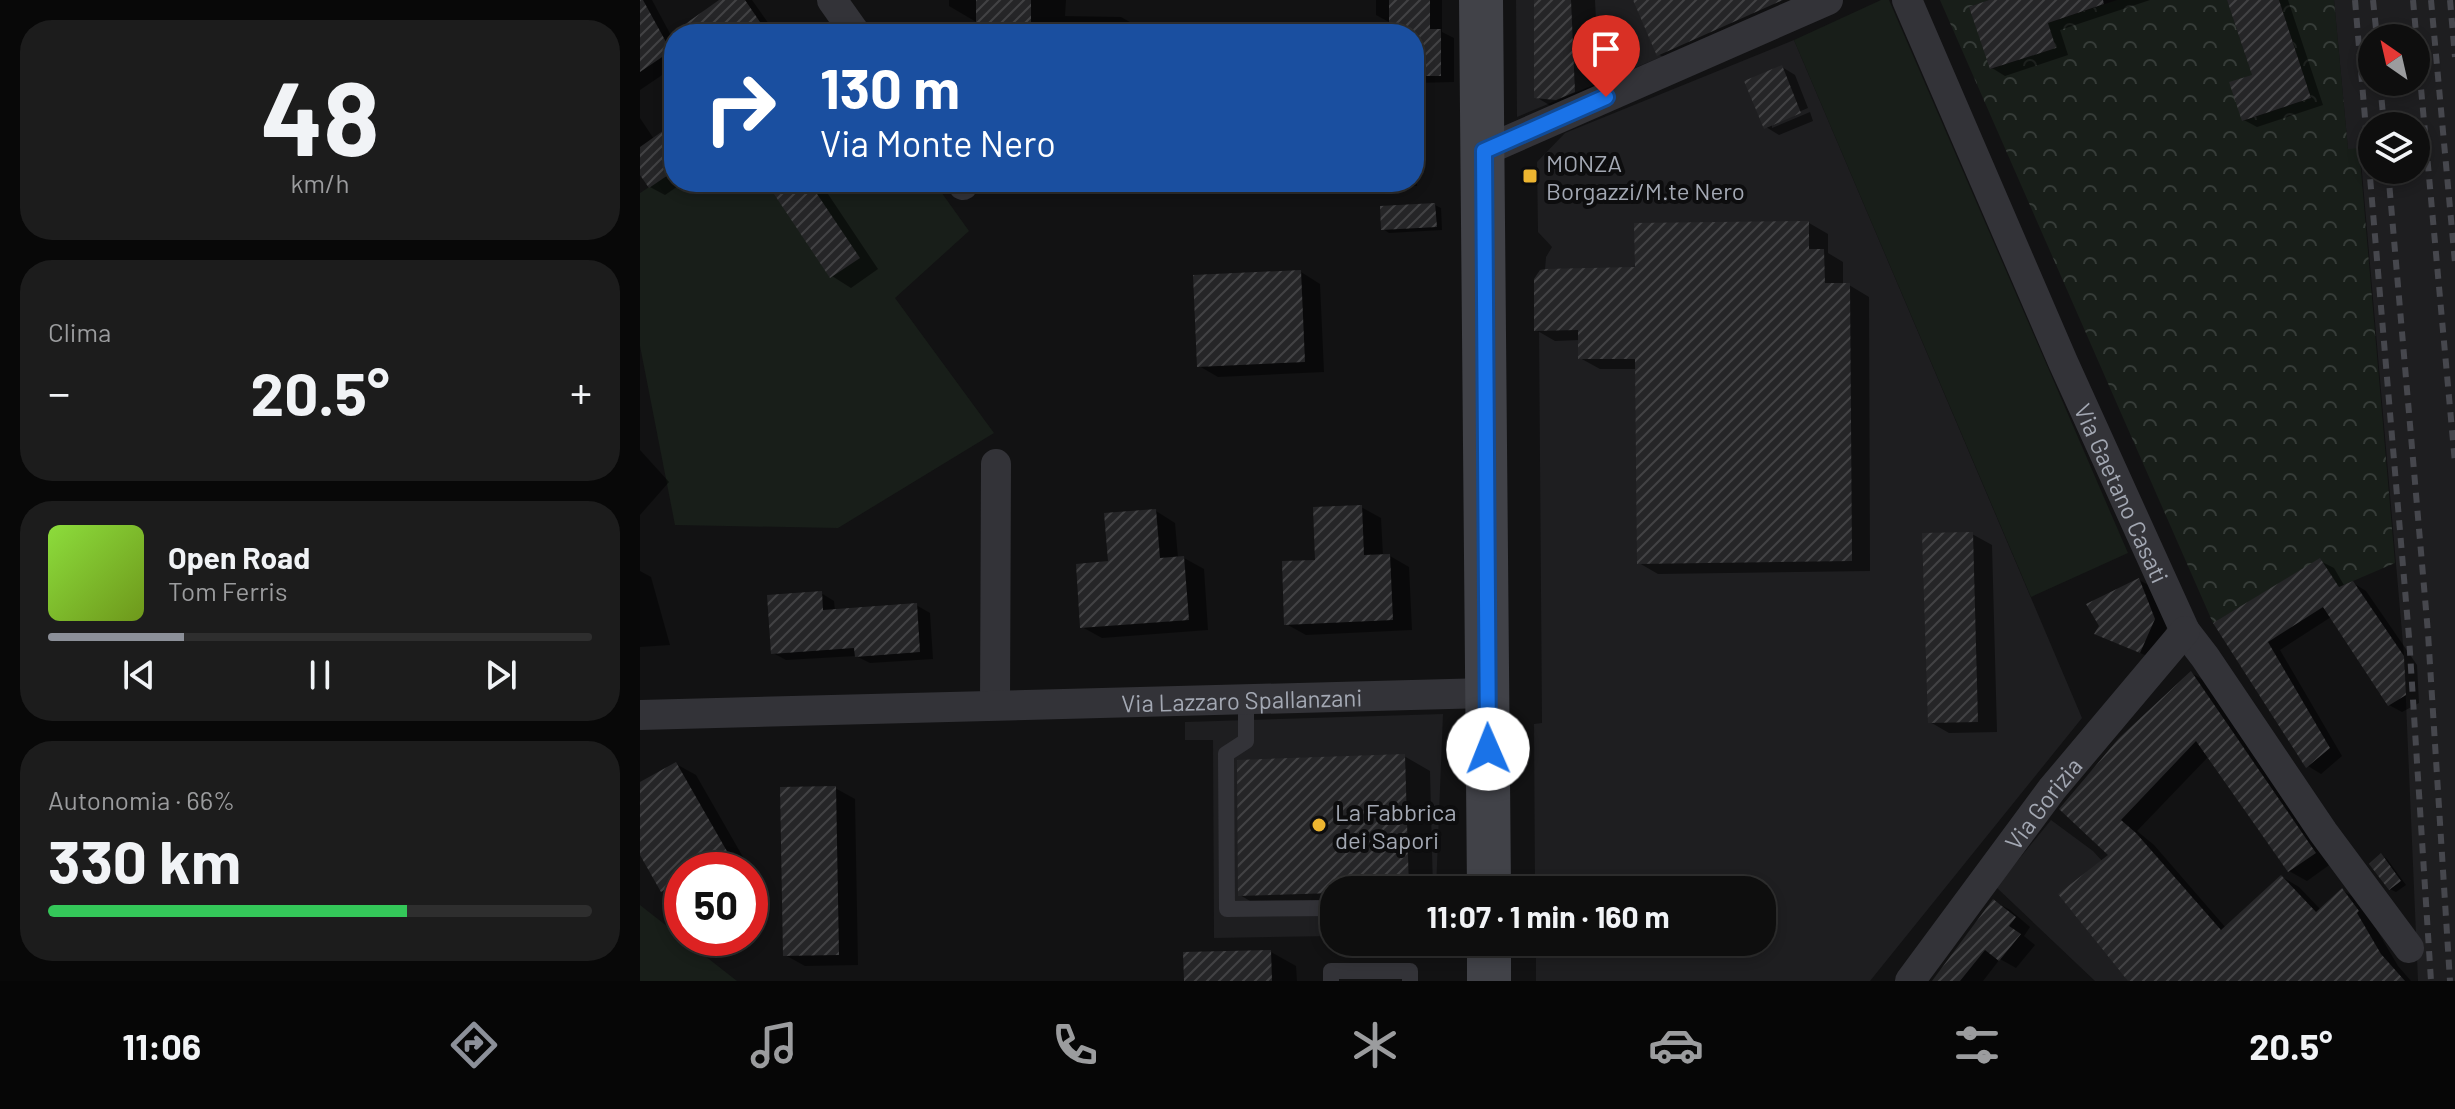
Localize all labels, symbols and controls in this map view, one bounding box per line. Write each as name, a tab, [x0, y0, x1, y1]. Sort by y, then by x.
pin	[1572, 15, 1640, 97]
north arrow	[2358, 24, 2430, 96]
map controls	[2358, 24, 2430, 184]
icon: arrive	[1584, 27, 1628, 71]
text: 48	[260, 52, 380, 177]
text: 130 m	[820, 53, 960, 120]
icon: right	[688, 56, 792, 160]
button: layers	[2358, 112, 2430, 184]
text: Via Monte Nero	[820, 121, 1056, 164]
place label: MONZA Borgazzi/M.te Nero	[1546, 148, 1745, 205]
text: km/h	[291, 167, 349, 198]
marker: MONZA Borgazzi/M.te Nero	[1521, 167, 1539, 185]
text: Clima	[48, 316, 111, 347]
text: 20.5°	[251, 356, 389, 428]
text: −	[48, 365, 70, 418]
text: +	[570, 365, 592, 418]
street label: Via Gaetano Casati	[2069, 399, 2176, 587]
text: Open Road	[168, 539, 310, 575]
text: Tom Ferris	[168, 575, 288, 606]
icon: previous	[117, 653, 161, 697]
icon: pause	[298, 653, 342, 697]
icon: next	[479, 653, 523, 697]
street label: Via Lazzaro Spallanzani	[1121, 682, 1363, 717]
position arrow	[1446, 707, 1530, 791]
street label: Via Gorizia	[1998, 751, 2087, 855]
text: Autonomia · 66%	[48, 784, 235, 815]
place label: La Fabbrica dei Sapori	[1335, 797, 1457, 854]
marker: La Fabbrica dei Sapori	[1310, 816, 1328, 834]
text: 330 km	[48, 824, 241, 896]
speed limit sign: 50	[664, 852, 768, 956]
text: 11:07 · 1 min · 160 m	[1426, 898, 1670, 934]
icon: directions	[446, 1017, 502, 1073]
icon: music	[746, 1017, 802, 1073]
icon: phone	[1047, 1017, 1103, 1073]
icon: climate	[1347, 1017, 1403, 1073]
icon: car	[1648, 1017, 1704, 1073]
icon: filters	[1949, 1017, 2005, 1073]
text: 11:06	[122, 1024, 201, 1067]
text: 20.5°	[2249, 1024, 2333, 1067]

